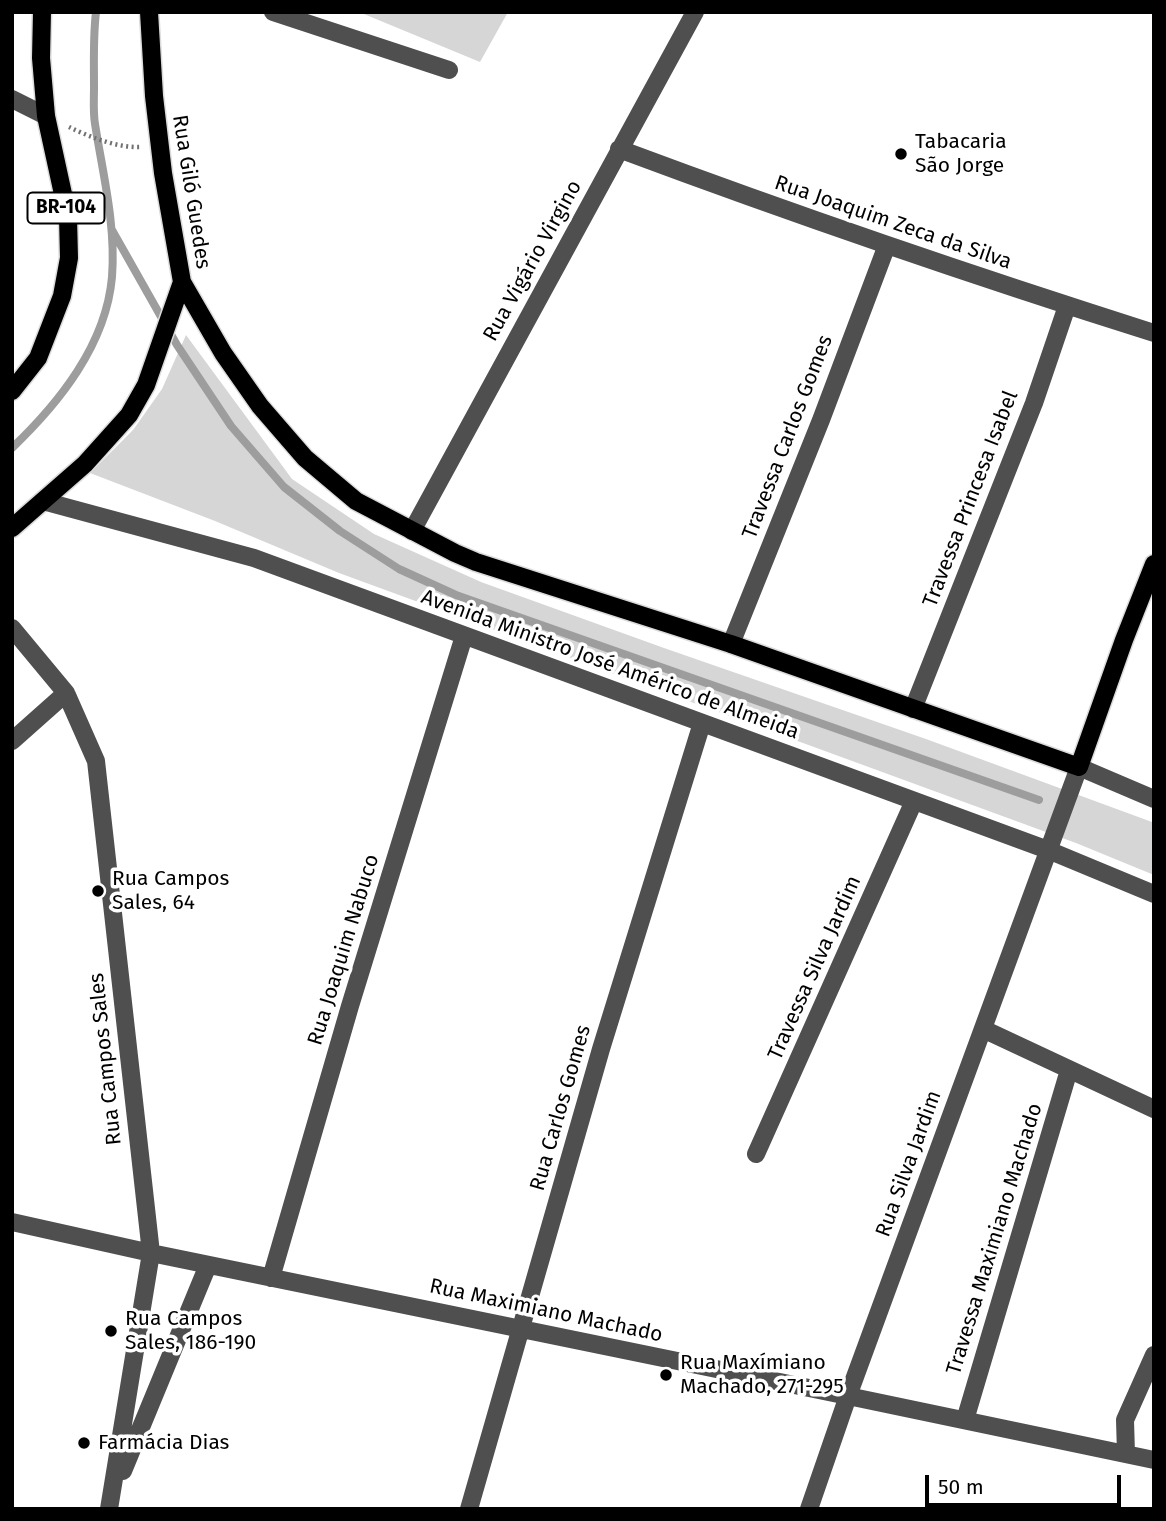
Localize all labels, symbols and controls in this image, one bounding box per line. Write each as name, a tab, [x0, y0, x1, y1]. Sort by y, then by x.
street label: Rua Giló Guedes	[166, 113, 216, 271]
place label: Tabacaria São Jorge	[915, 129, 1007, 179]
marker: Tabacaria São Jorge	[893, 146, 909, 162]
street label: Rua Joaquim Zeca da Silva	[771, 171, 1015, 275]
street label: Rua Vigário Virgino	[478, 176, 588, 346]
road number: BR-104	[28, 192, 104, 224]
street label: Travessa Carlos Gomes	[738, 332, 838, 542]
street label: Travessa Princesa Isabel	[918, 387, 1024, 611]
street label: Avenida Ministro José Américo de Almeida	[418, 585, 802, 745]
street label: Rua Joaquim Nabuco	[303, 851, 385, 1049]
place label: Rua Campos Sales, 64	[112, 866, 229, 916]
street label: Travessa Silva Jardim	[763, 872, 867, 1064]
marker: Rua Campos Sales, 64	[90, 883, 106, 899]
street label: Rua Campos Sales	[84, 972, 128, 1146]
street label: Rua Carlos Gomes	[525, 1022, 597, 1194]
street label: Rua Silva Jardim	[871, 1087, 947, 1241]
street label: Travessa Maximiano Machado	[942, 1100, 1048, 1378]
street label: Rua Maximiano Machado	[427, 1274, 665, 1348]
place label: Rua Campos Sales, 186-190	[125, 1306, 256, 1356]
marker: Rua Campos Sales, 186-190	[103, 1323, 119, 1339]
place label: Rua Maxímiano Machado, 271-295	[680, 1350, 844, 1400]
marker: Rua Maxímiano Machado, 271-295	[658, 1367, 674, 1383]
place label: Farmácia Dias	[98, 1430, 229, 1456]
marker: Farmácia Dias	[76, 1435, 92, 1451]
scale bar	[928, 1462, 1124, 1506]
text: 50 m	[938, 1474, 984, 1500]

